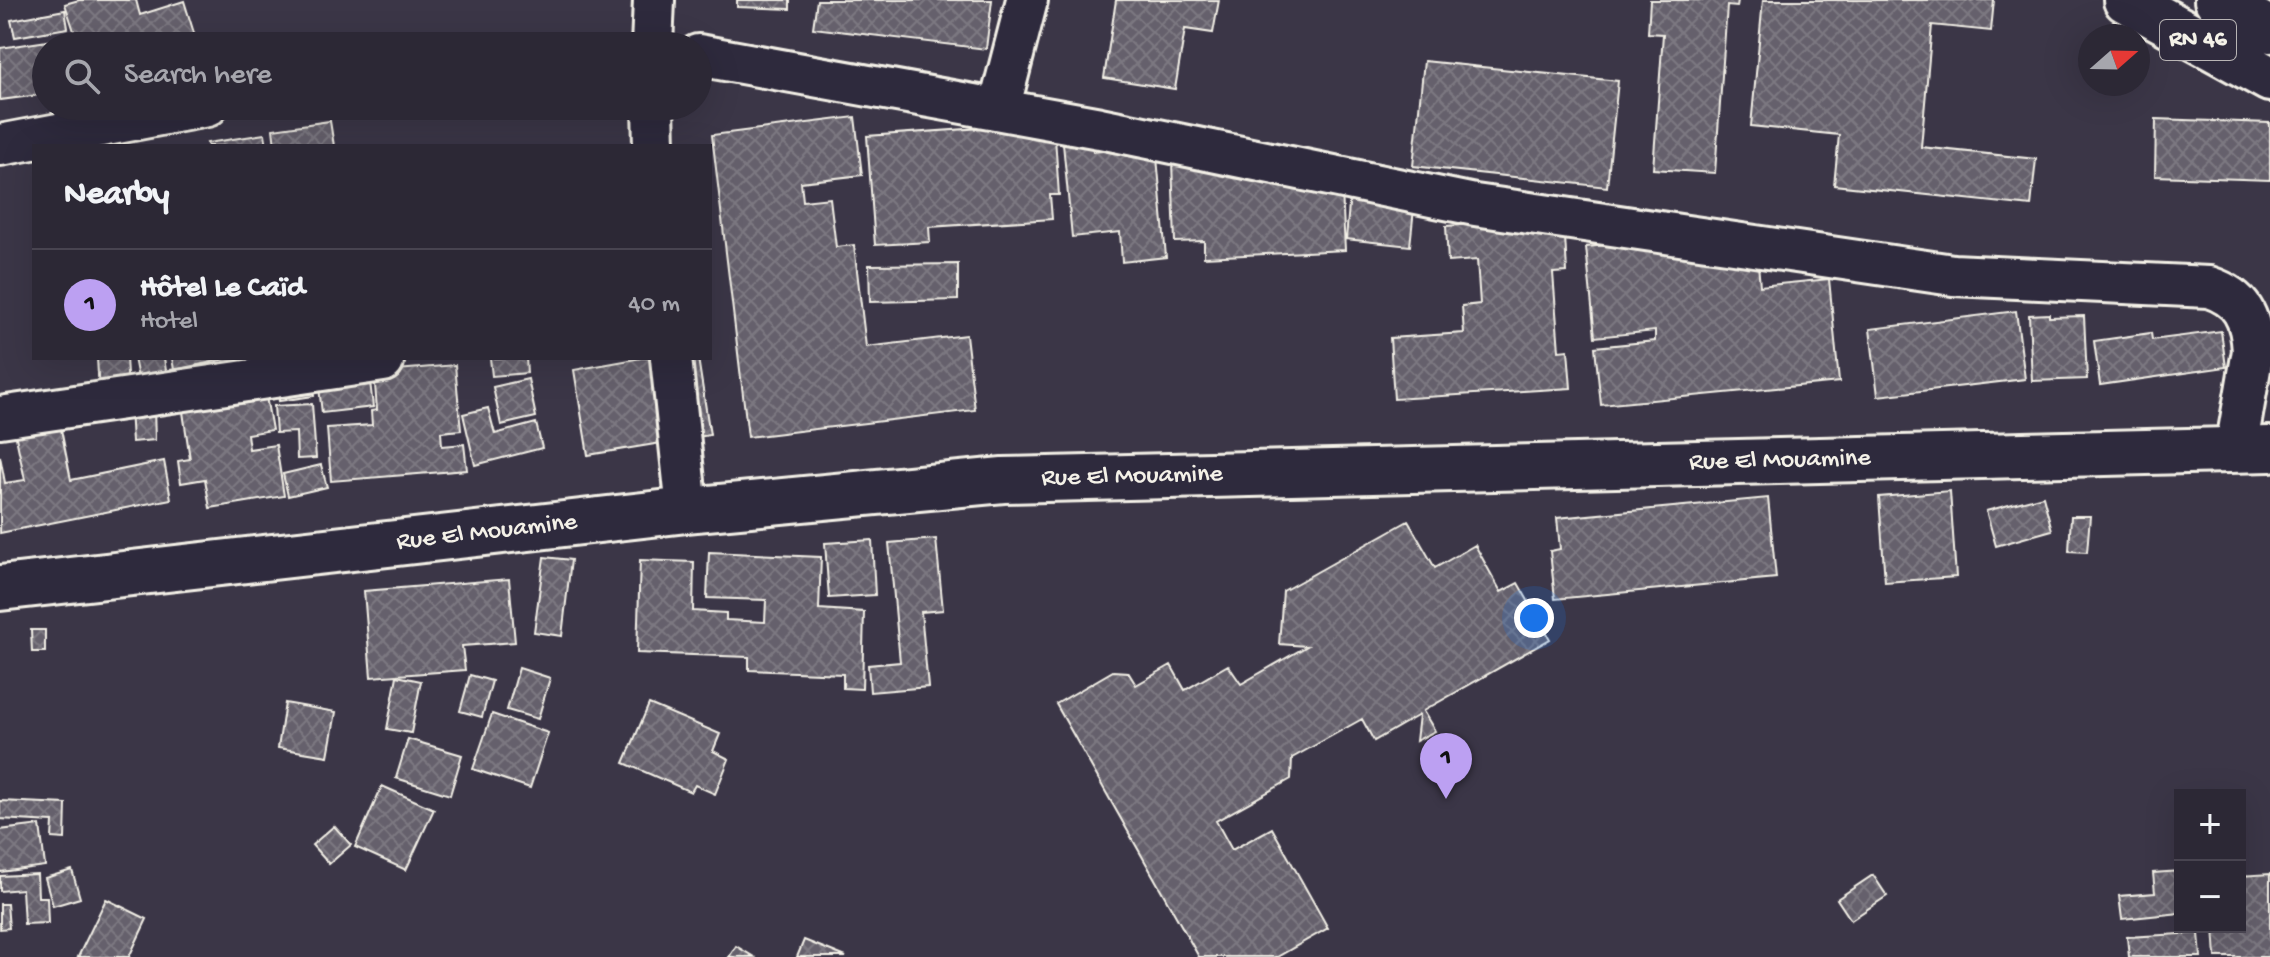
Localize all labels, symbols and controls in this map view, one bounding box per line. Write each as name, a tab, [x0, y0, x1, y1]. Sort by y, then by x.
road number: RN 46	[2160, 20, 2236, 60]
north arrow	[2078, 24, 2150, 96]
search box	[32, 32, 712, 120]
icon: search	[60, 54, 104, 98]
text: Search here	[124, 59, 272, 94]
text: Nearby	[64, 176, 169, 216]
text: Hôtel Le Caïd	[140, 272, 305, 307]
text: 1	[85, 290, 95, 321]
text: 40 m	[628, 290, 680, 321]
text: Hotel	[140, 307, 198, 338]
street label: Rue El Mouamine	[1689, 443, 1872, 479]
street label: Rue El Mouamine	[1041, 459, 1224, 495]
street label: Rue El Mouamine	[395, 507, 579, 558]
your location	[1514, 598, 1554, 638]
pin: 1	[1420, 733, 1472, 799]
map controls	[2174, 789, 2246, 933]
button: +	[2174, 789, 2246, 861]
button: −	[2174, 861, 2246, 933]

